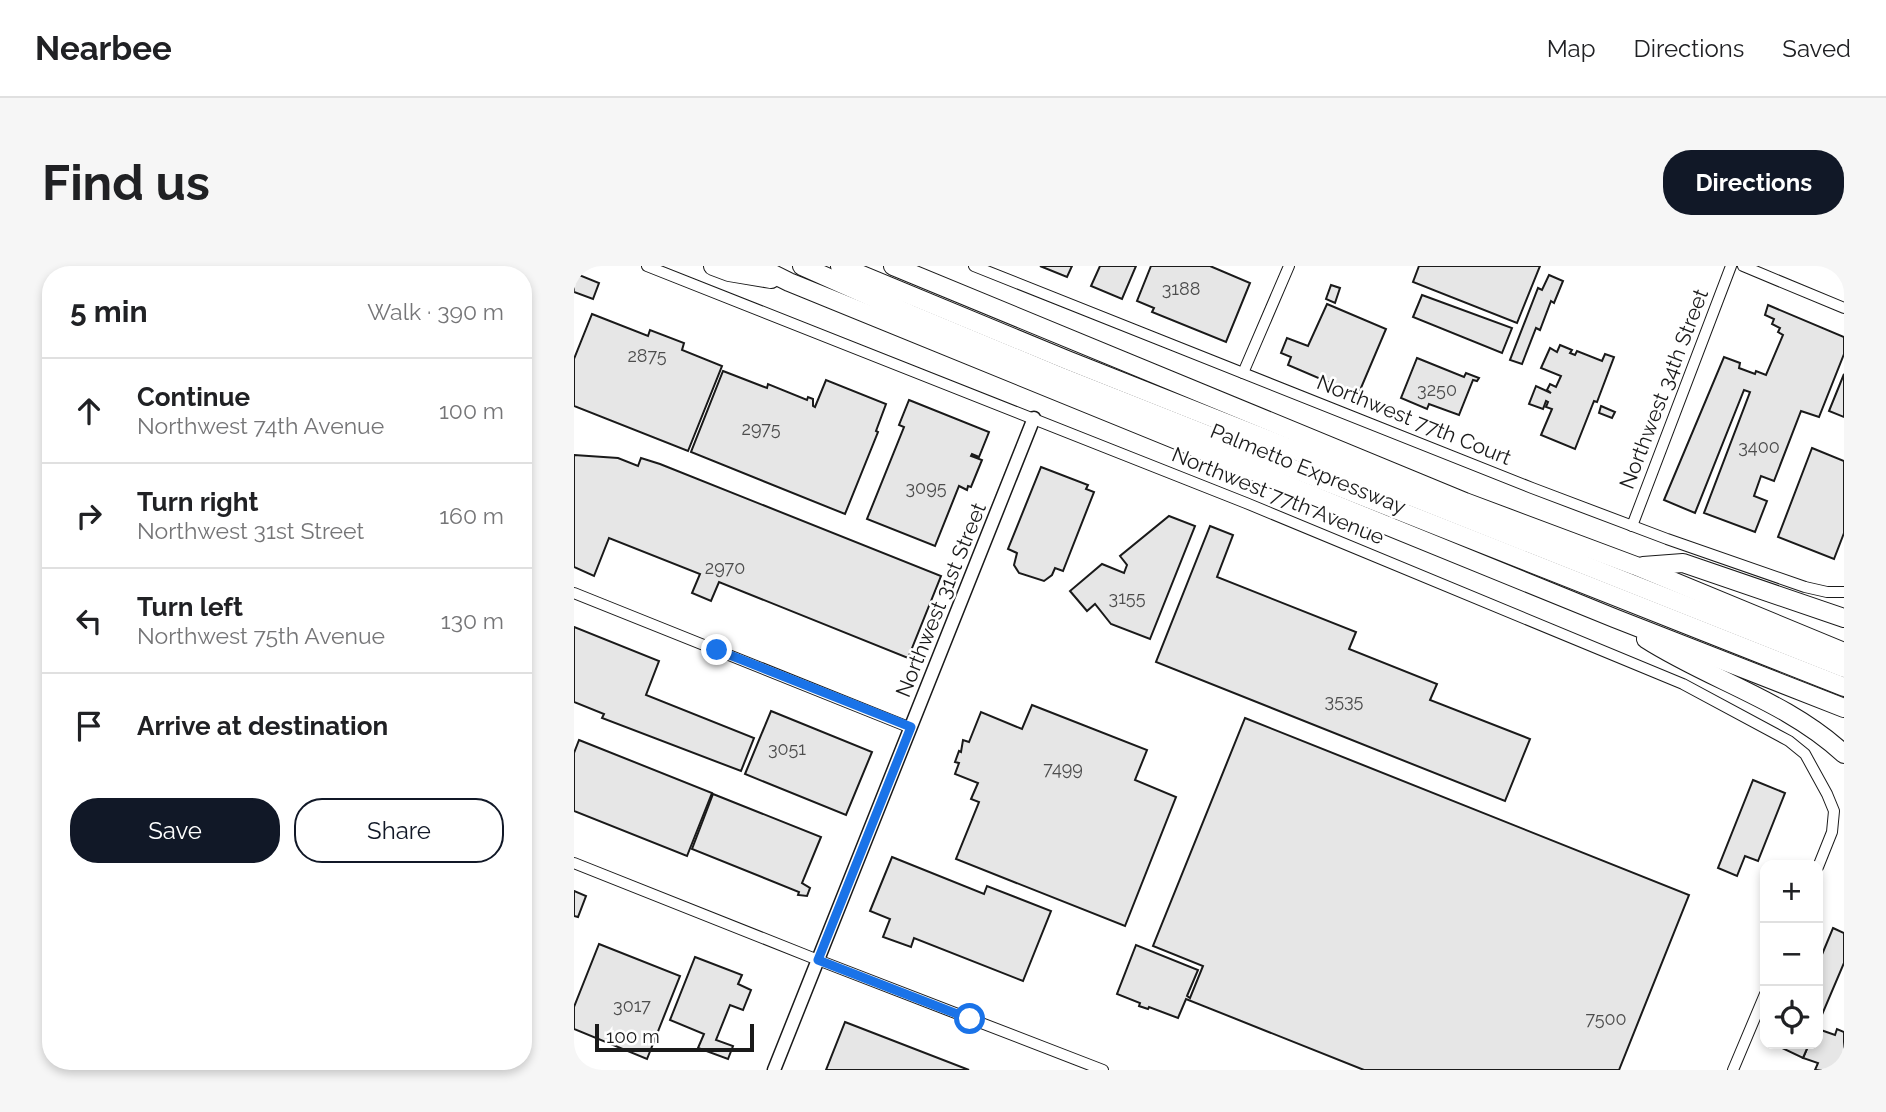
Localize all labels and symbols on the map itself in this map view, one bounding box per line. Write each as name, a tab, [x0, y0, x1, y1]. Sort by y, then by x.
house number: 3188	[1162, 278, 1200, 299]
street label: Northwest 34th Street	[1614, 285, 1713, 492]
house number: 2875	[627, 345, 667, 366]
street label: Northwest 77th Court	[1313, 369, 1515, 470]
house number: 3250	[1417, 379, 1457, 400]
house number: 2975	[742, 418, 781, 439]
street label: Palmetto Expressway	[1207, 418, 1409, 519]
house number: 3400	[1738, 436, 1780, 457]
street label: Northwest 77th Avenue	[1168, 441, 1388, 550]
house number: 3095	[906, 477, 947, 498]
street label: Northwest 31st Street	[890, 499, 991, 701]
house number: 2970	[705, 557, 745, 578]
house number: 3155	[1109, 587, 1146, 608]
route end	[701, 634, 732, 665]
house number: 3535	[1325, 690, 1364, 711]
house number: 3051	[768, 738, 806, 759]
house number: 7499	[1043, 758, 1083, 779]
house number: 3017	[613, 995, 651, 1016]
route start	[954, 1003, 985, 1034]
house number: 7500	[1585, 1008, 1627, 1029]
scale bar	[595, 1021, 754, 1053]

